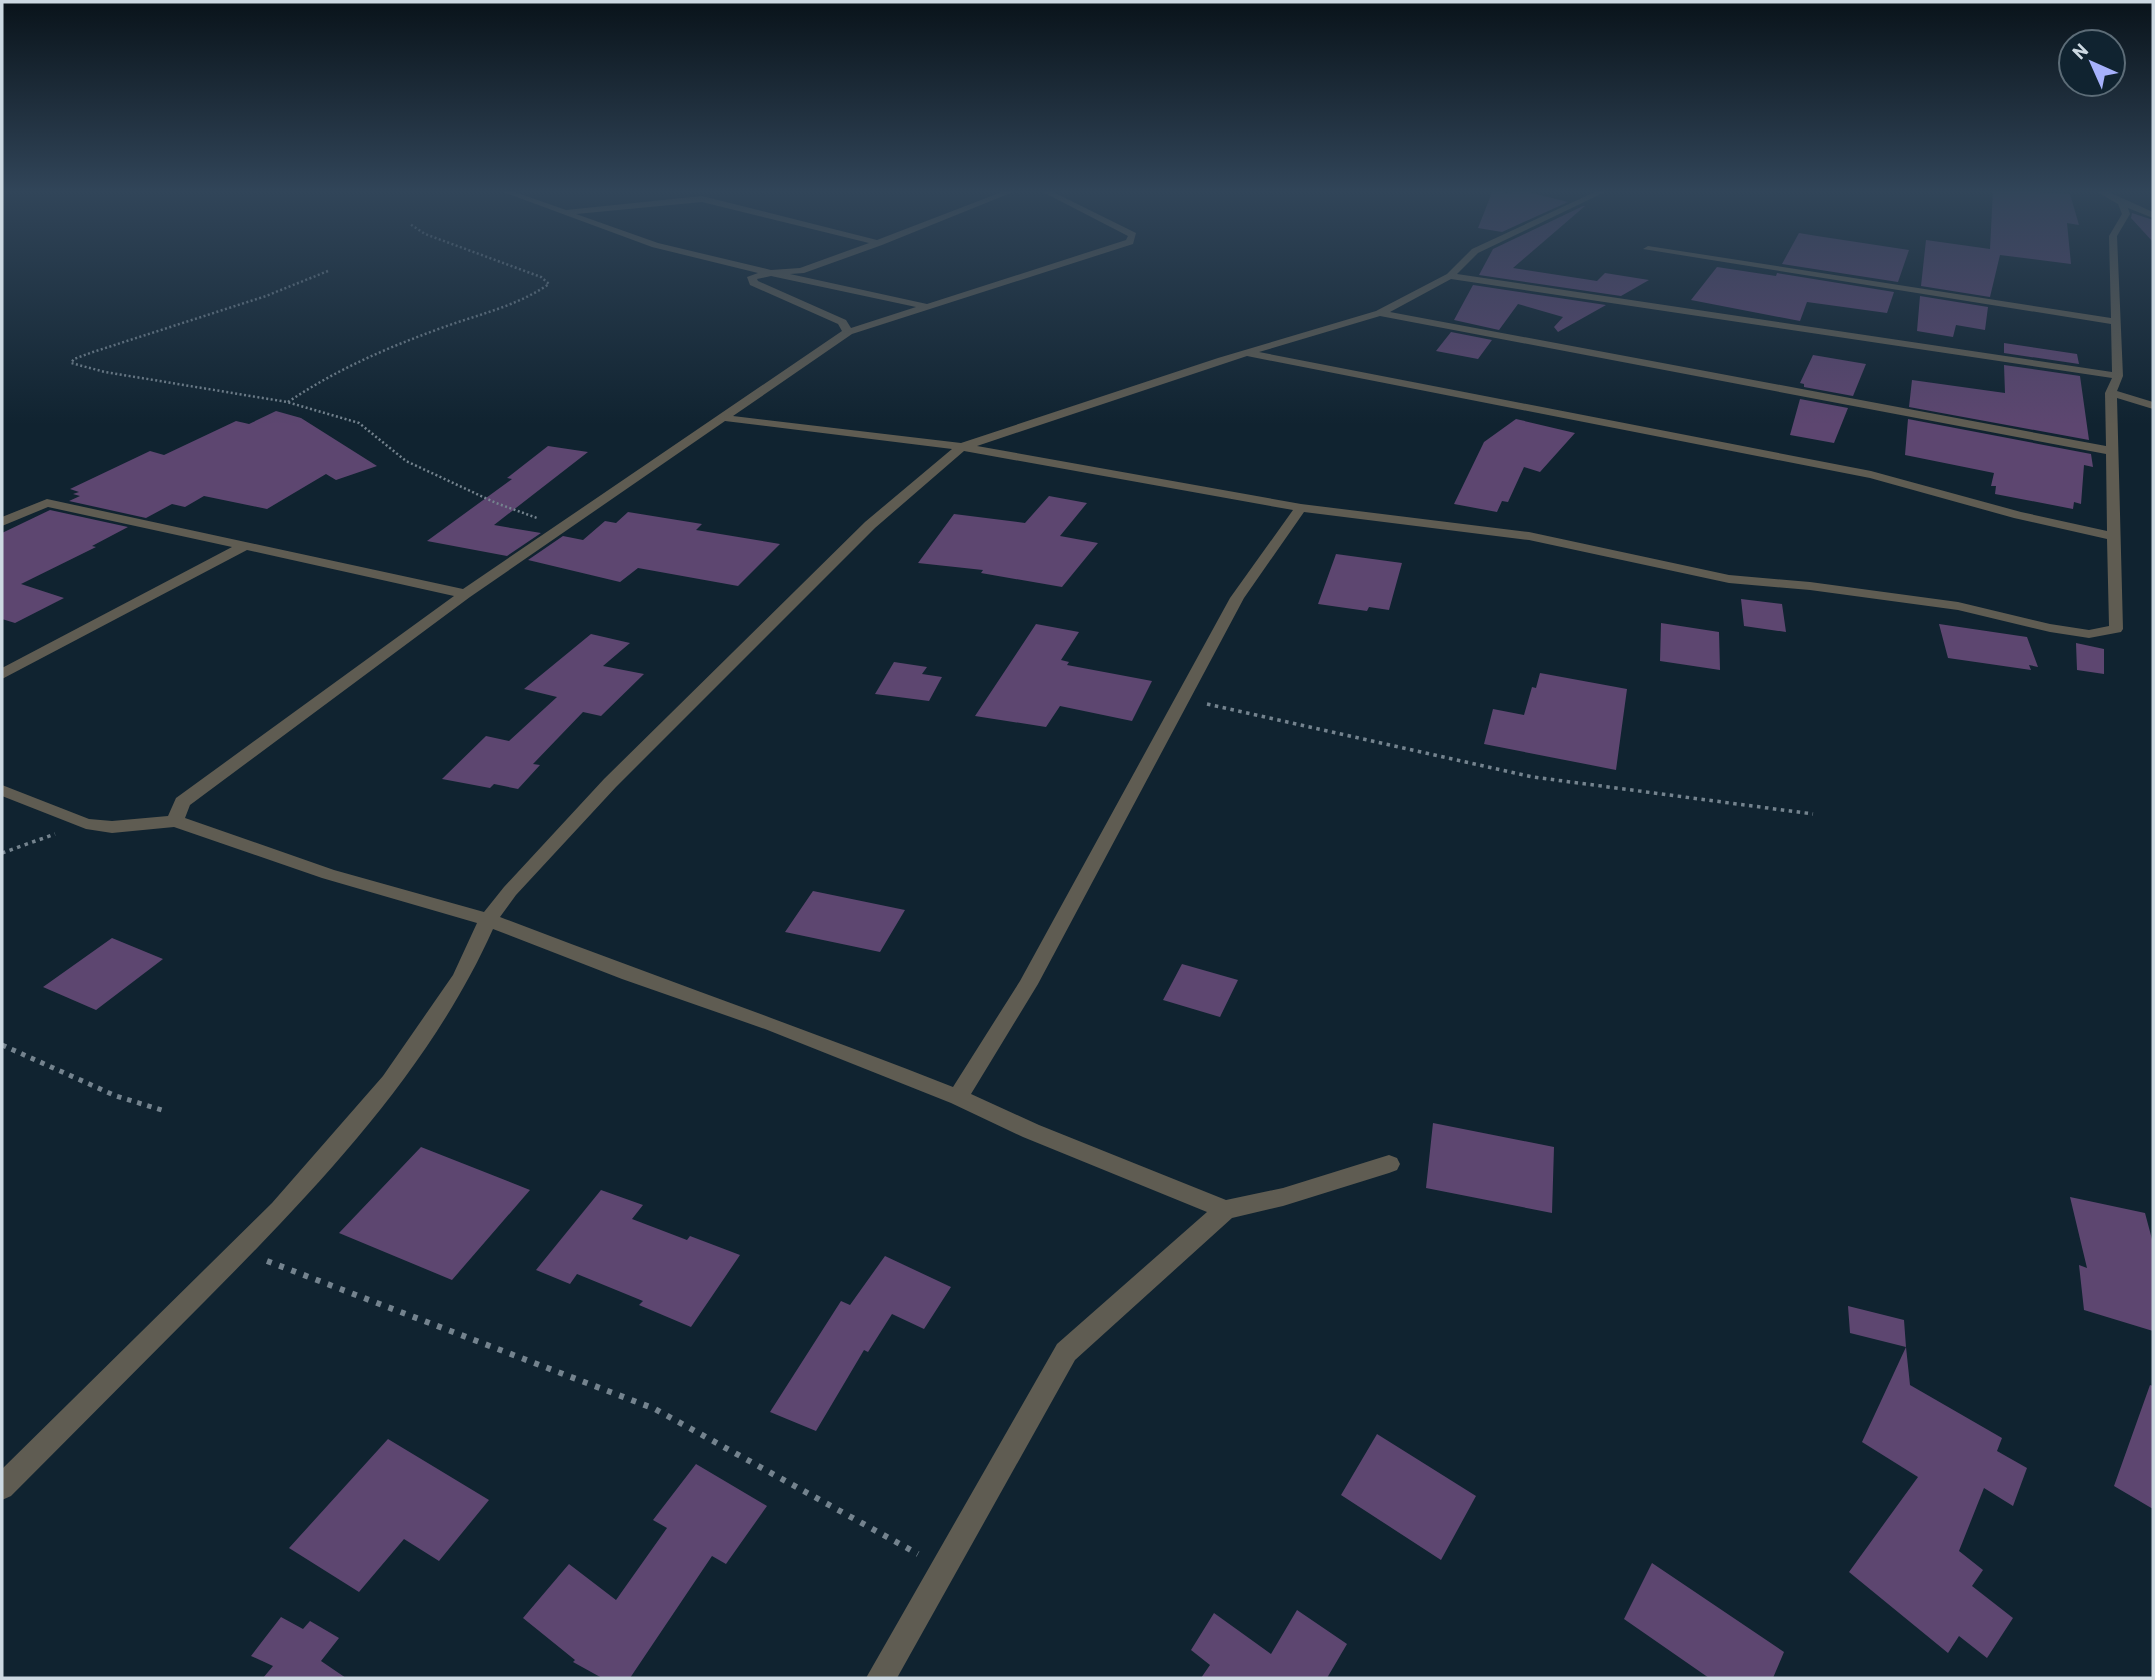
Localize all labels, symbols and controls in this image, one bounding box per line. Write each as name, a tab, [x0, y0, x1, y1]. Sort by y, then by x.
north arrow	[2057, 28, 2127, 98]
text: N	[2067, 38, 2092, 63]

